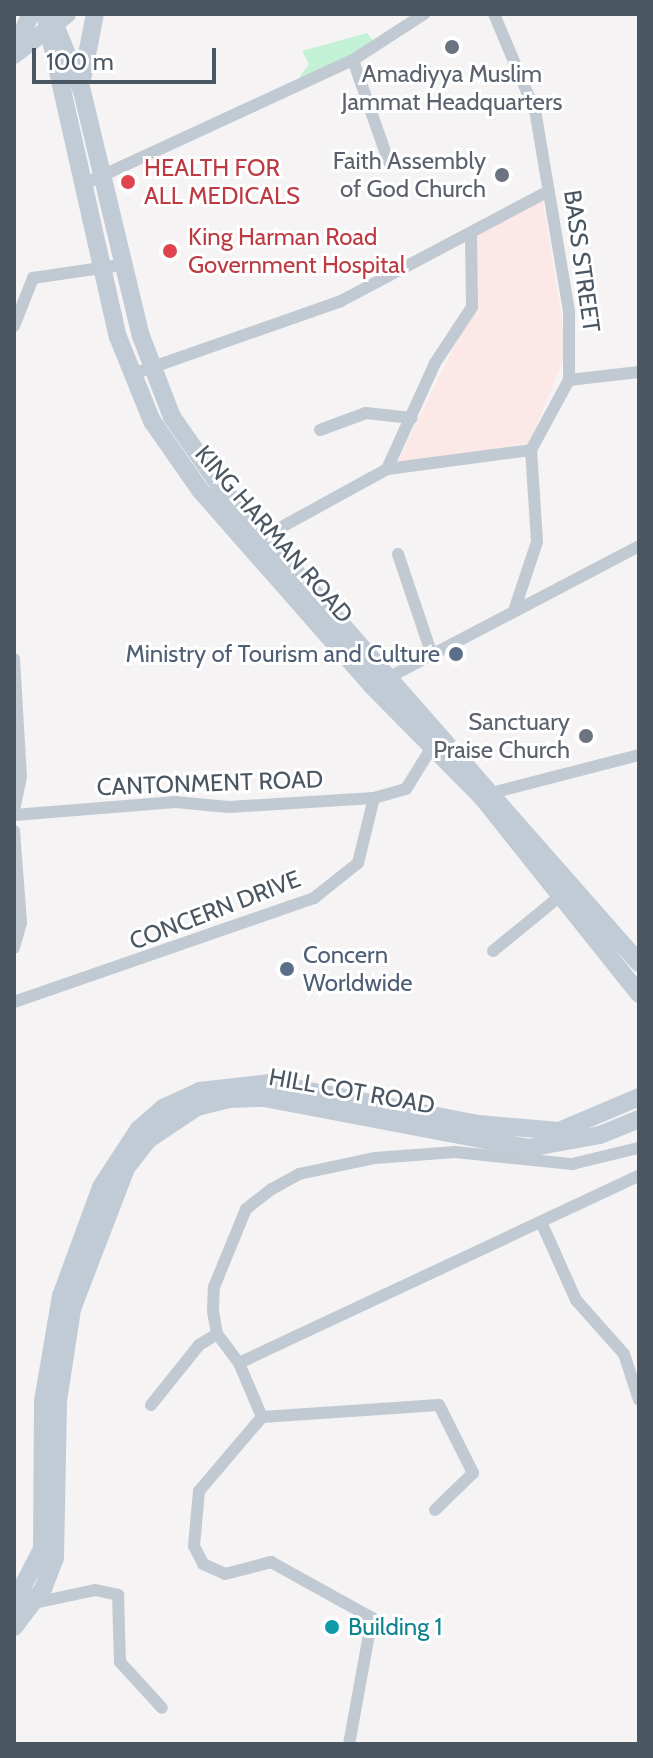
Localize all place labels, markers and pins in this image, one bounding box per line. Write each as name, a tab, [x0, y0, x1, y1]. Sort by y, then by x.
marker: Amadiyya Muslim Jammat Headquarters	[443, 38, 461, 56]
place label: Amadiyya Muslim Jammat Headquarters	[342, 60, 562, 116]
place label: Faith Assembly of God Church	[333, 147, 486, 203]
place label: HEALTH FOR ALL MEDICALS	[144, 154, 300, 210]
marker: Faith Assembly of God Church	[493, 166, 511, 184]
marker: HEALTH FOR ALL MEDICALS	[119, 173, 137, 191]
place label: King Harman Road Government Hospital	[188, 223, 405, 279]
marker: King Harman Road Government Hospital	[159, 240, 181, 262]
place label: Ministry of Tourism and Culture	[125, 640, 440, 668]
marker: Ministry of Tourism and Culture	[447, 645, 465, 663]
place label: Sanctuary Praise Church	[433, 708, 570, 764]
marker: Sanctuary Praise Church	[577, 727, 595, 745]
place label: Concern Worldwide	[303, 941, 413, 997]
marker: Concern Worldwide	[278, 960, 296, 978]
place label: Building 1	[348, 1613, 442, 1641]
marker: Building 1	[323, 1618, 341, 1636]

